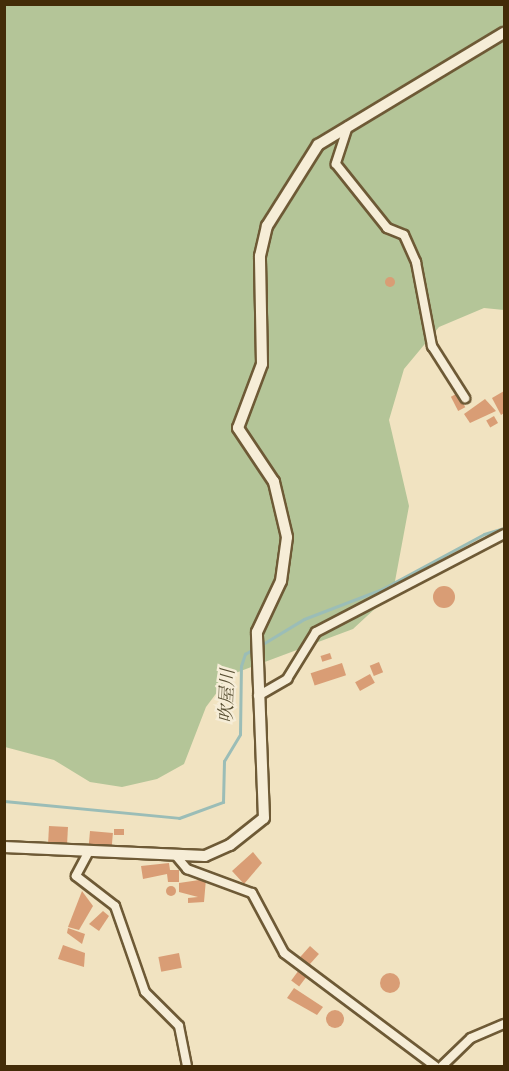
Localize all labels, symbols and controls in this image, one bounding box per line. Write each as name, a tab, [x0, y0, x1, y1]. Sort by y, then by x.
water label: 吹屋川	[216, 669, 240, 723]

